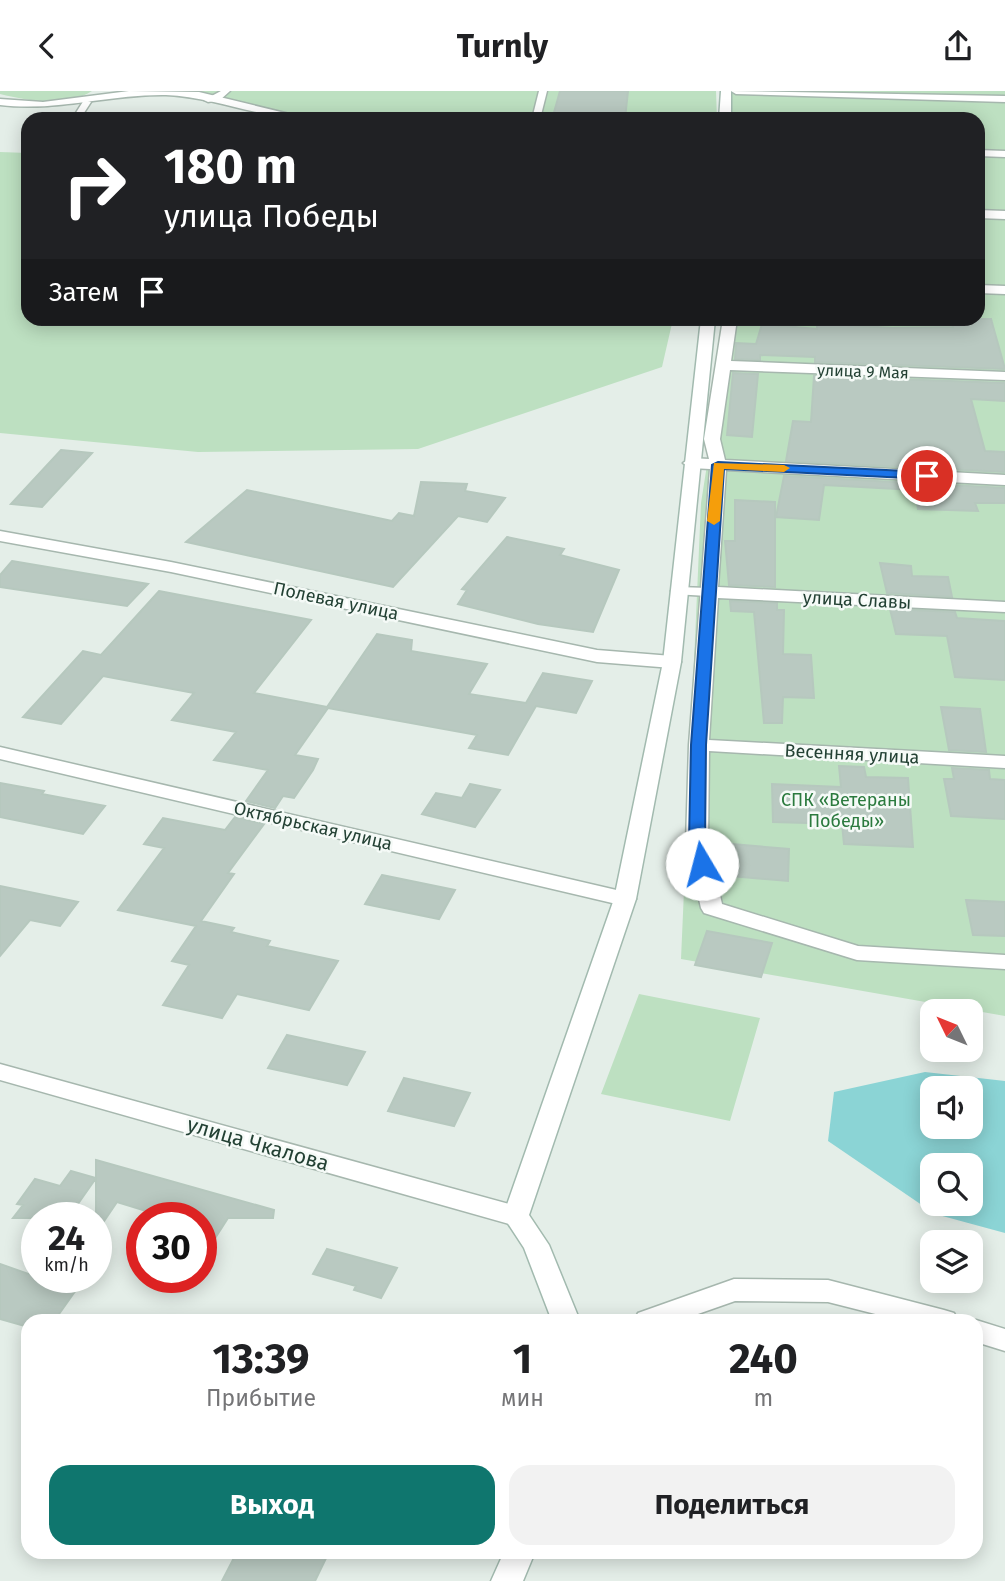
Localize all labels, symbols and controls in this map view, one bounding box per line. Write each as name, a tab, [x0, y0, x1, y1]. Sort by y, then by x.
icon: back	[28, 27, 66, 65]
text: Turnly	[457, 27, 548, 65]
icon: share	[939, 27, 977, 65]
text: 180 m	[164, 137, 297, 196]
icon: right	[49, 140, 140, 231]
text: улица Победы	[164, 197, 379, 235]
icon: arrive	[133, 273, 171, 311]
text: Затем	[49, 277, 119, 308]
street label: улица 9 Мая	[817, 360, 909, 383]
pin	[897, 446, 957, 506]
icon: arrive	[908, 457, 946, 495]
street label: Полевая улица	[271, 577, 401, 625]
street label: улица Славы	[802, 586, 912, 614]
street label: Весенняя улица	[784, 739, 920, 769]
park label: СПК «Ветераны Победы»	[781, 789, 911, 832]
street label: Октябрьская улица	[232, 797, 394, 855]
position arrow	[665, 827, 739, 901]
north arrow	[920, 999, 984, 1062]
map controls	[920, 999, 983, 1293]
button: sound	[920, 1076, 983, 1139]
street label: улица Чкалова	[184, 1111, 332, 1177]
button: search	[920, 1153, 983, 1216]
speed limit sign: 30	[126, 1202, 217, 1293]
text: 24	[48, 1217, 85, 1259]
button: layers	[920, 1230, 983, 1293]
text: km/h	[44, 1254, 89, 1276]
text: 13:39	[213, 1334, 310, 1384]
text: 1	[513, 1334, 532, 1384]
text: 240	[729, 1334, 798, 1384]
text: Прибытие	[206, 1384, 316, 1412]
text: мин	[501, 1384, 544, 1412]
text: m	[754, 1384, 773, 1412]
button: Выход	[49, 1465, 495, 1545]
button: Поделиться	[509, 1465, 955, 1545]

